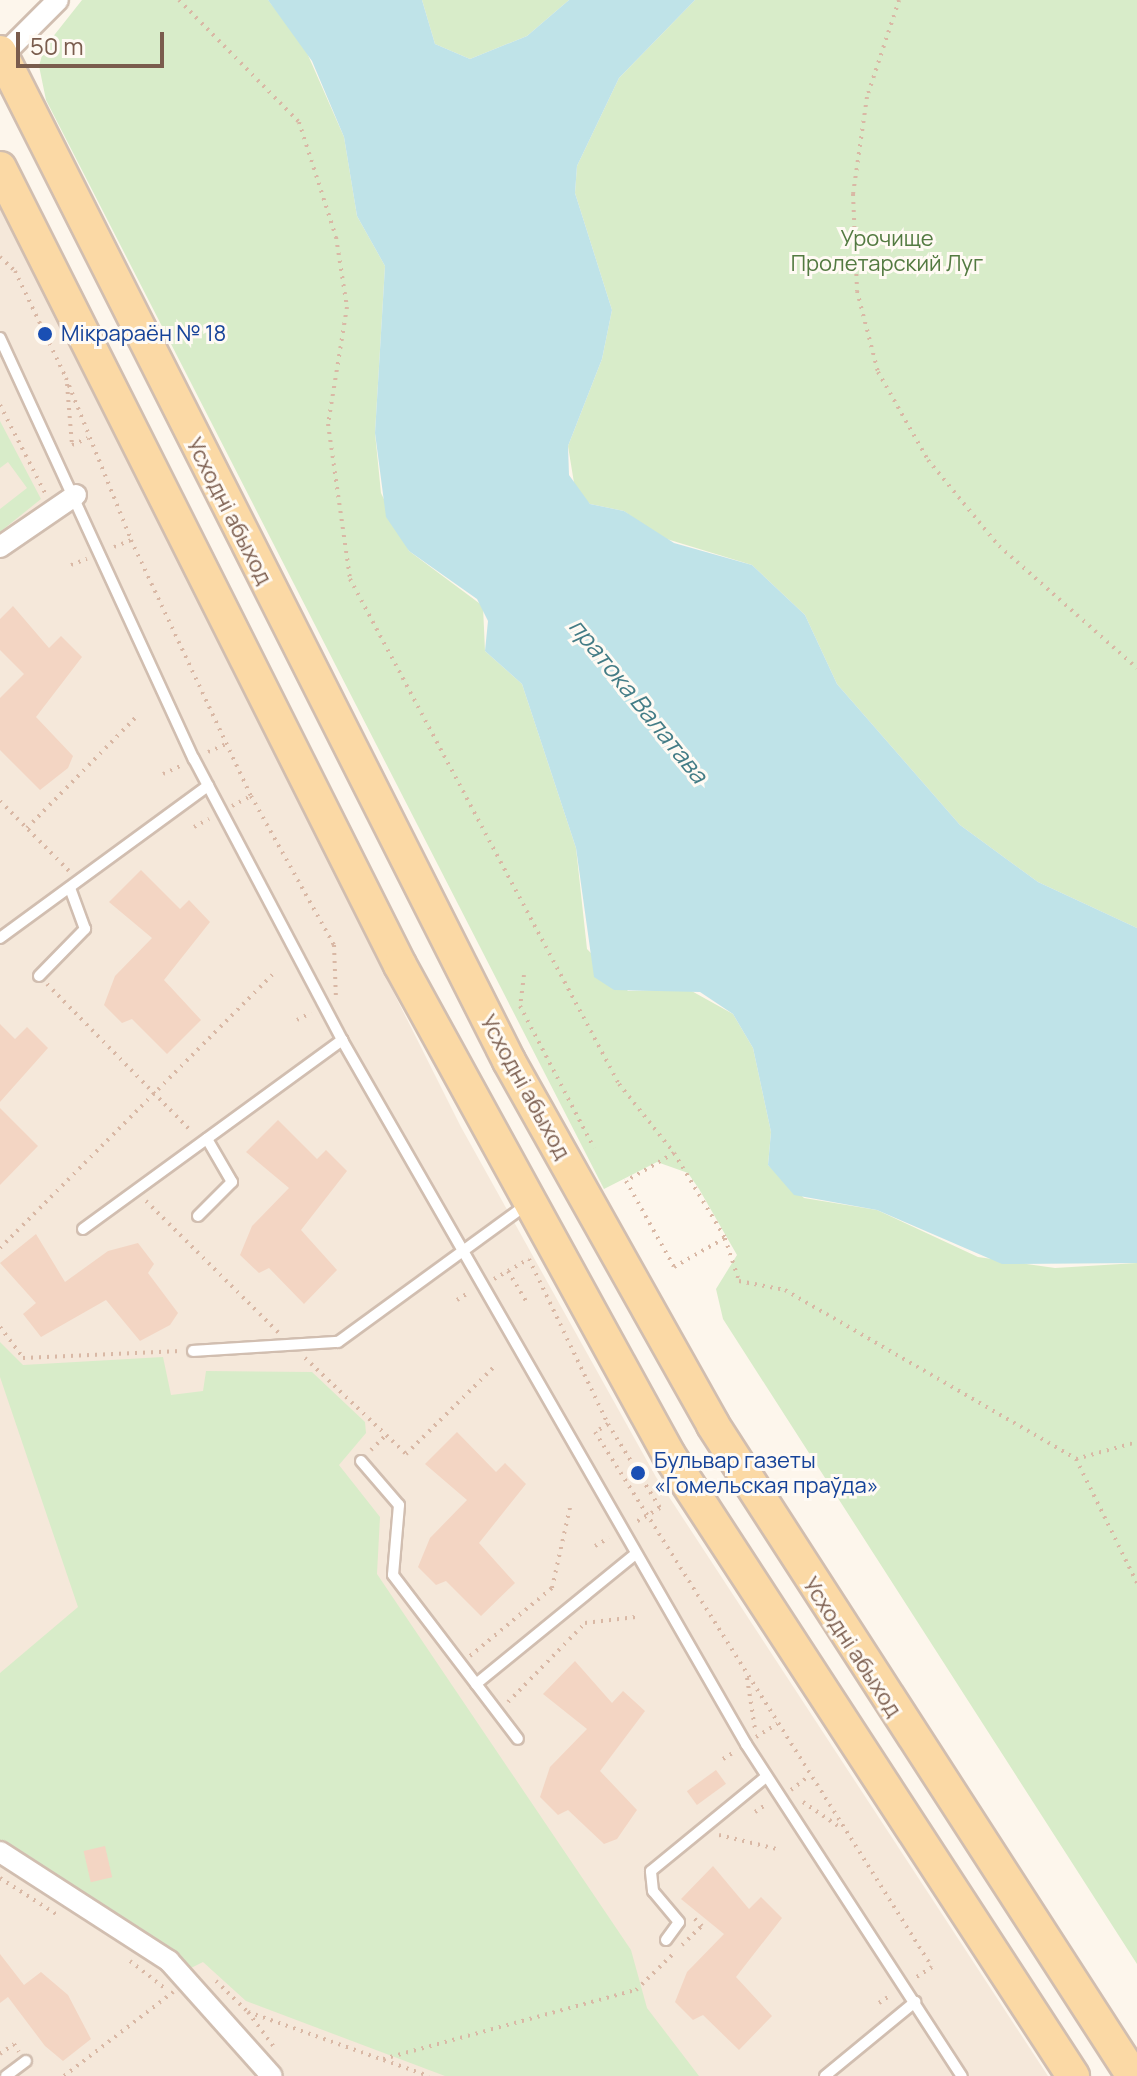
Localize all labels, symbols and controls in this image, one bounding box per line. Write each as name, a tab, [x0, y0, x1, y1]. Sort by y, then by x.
scale bar	[20, 16, 168, 66]
text: 50 m	[30, 29, 84, 62]
park label: Урочище Пролетарский Луг	[791, 225, 983, 276]
place label: Мікрараён № 18	[61, 321, 226, 347]
marker: Мікрараён № 18	[36, 325, 54, 343]
street label: Усходні абыход	[181, 433, 277, 589]
water label: пратока Валатава	[564, 612, 714, 788]
street label: Усходні абыход	[474, 1010, 576, 1164]
place label: Бульвар газеты «Гомельская праўда»	[654, 1447, 878, 1498]
marker: Бульвар газеты «Гомельская праўда»	[629, 1464, 647, 1482]
street label: Усходні абыход	[797, 1572, 907, 1722]

